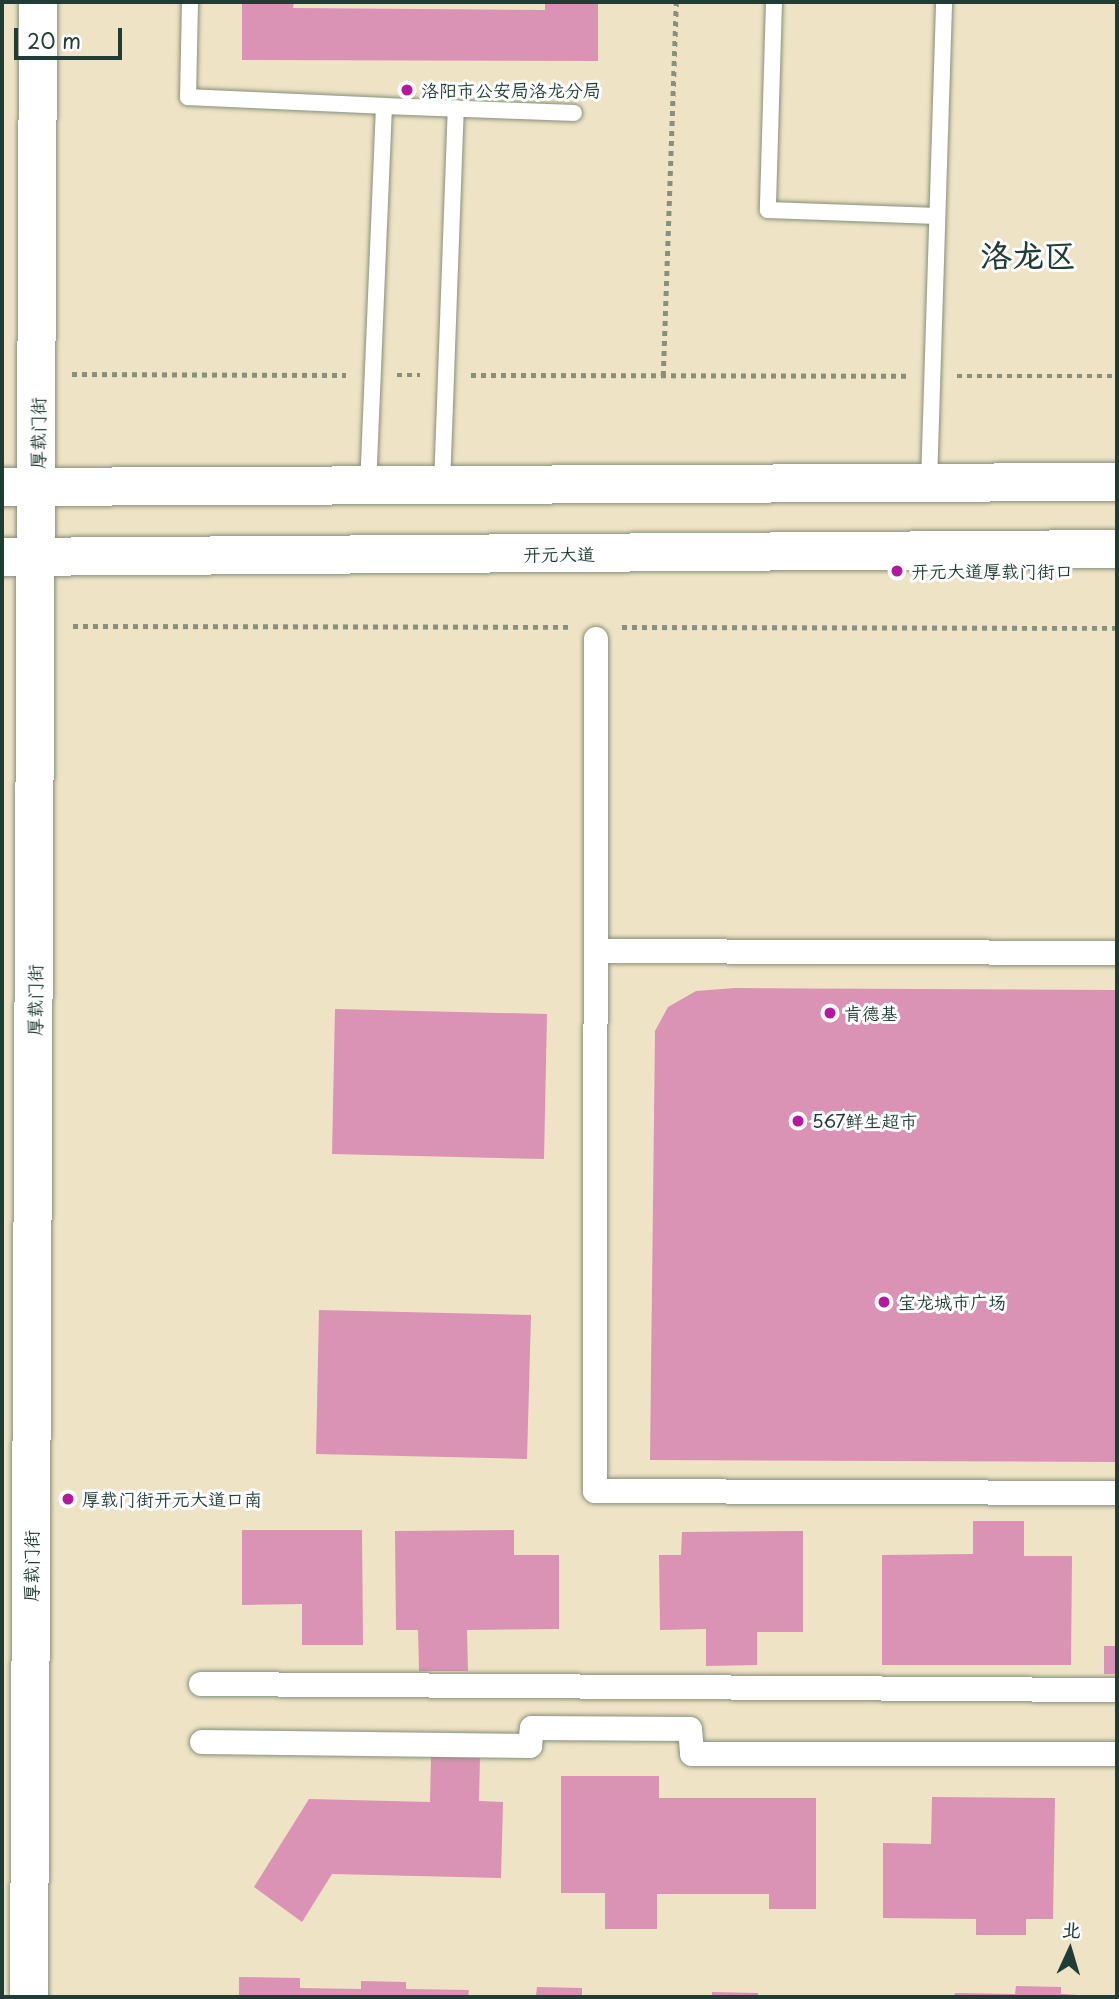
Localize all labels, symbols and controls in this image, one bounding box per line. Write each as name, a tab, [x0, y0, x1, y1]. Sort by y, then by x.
scale bar	[18, 14, 126, 58]
text: 20 m	[27, 24, 81, 56]
place label: 洛阳市公安局洛龙分局	[421, 79, 601, 101]
marker: 洛阳市公安局洛龙分局	[399, 82, 415, 98]
district label: 洛龙区	[980, 235, 1076, 273]
street label: 厚载门街	[27, 397, 49, 469]
street label: 开元大道	[523, 543, 595, 565]
place label: 开元大道厚载门街口	[911, 560, 1073, 582]
marker: 开元大道厚载门街口	[889, 563, 905, 579]
street label: 厚载门街	[24, 964, 46, 1036]
place label: 肯德基	[844, 1002, 898, 1024]
marker: 肯德基	[822, 1005, 838, 1021]
place label: 567鲜生超市	[812, 1110, 917, 1132]
marker: 567鲜生超市	[790, 1113, 806, 1129]
place label: 宝龙城市广场	[898, 1291, 1006, 1313]
marker: 宝龙城市广场	[876, 1294, 892, 1310]
place label: 厚载门街开元大道口南	[82, 1488, 262, 1510]
marker: 厚载门街开元大道口南	[60, 1491, 76, 1507]
street label: 厚载门街	[20, 1530, 42, 1602]
text: 北	[1061, 1914, 1082, 1944]
north arrow	[1035, 1915, 1105, 1985]

